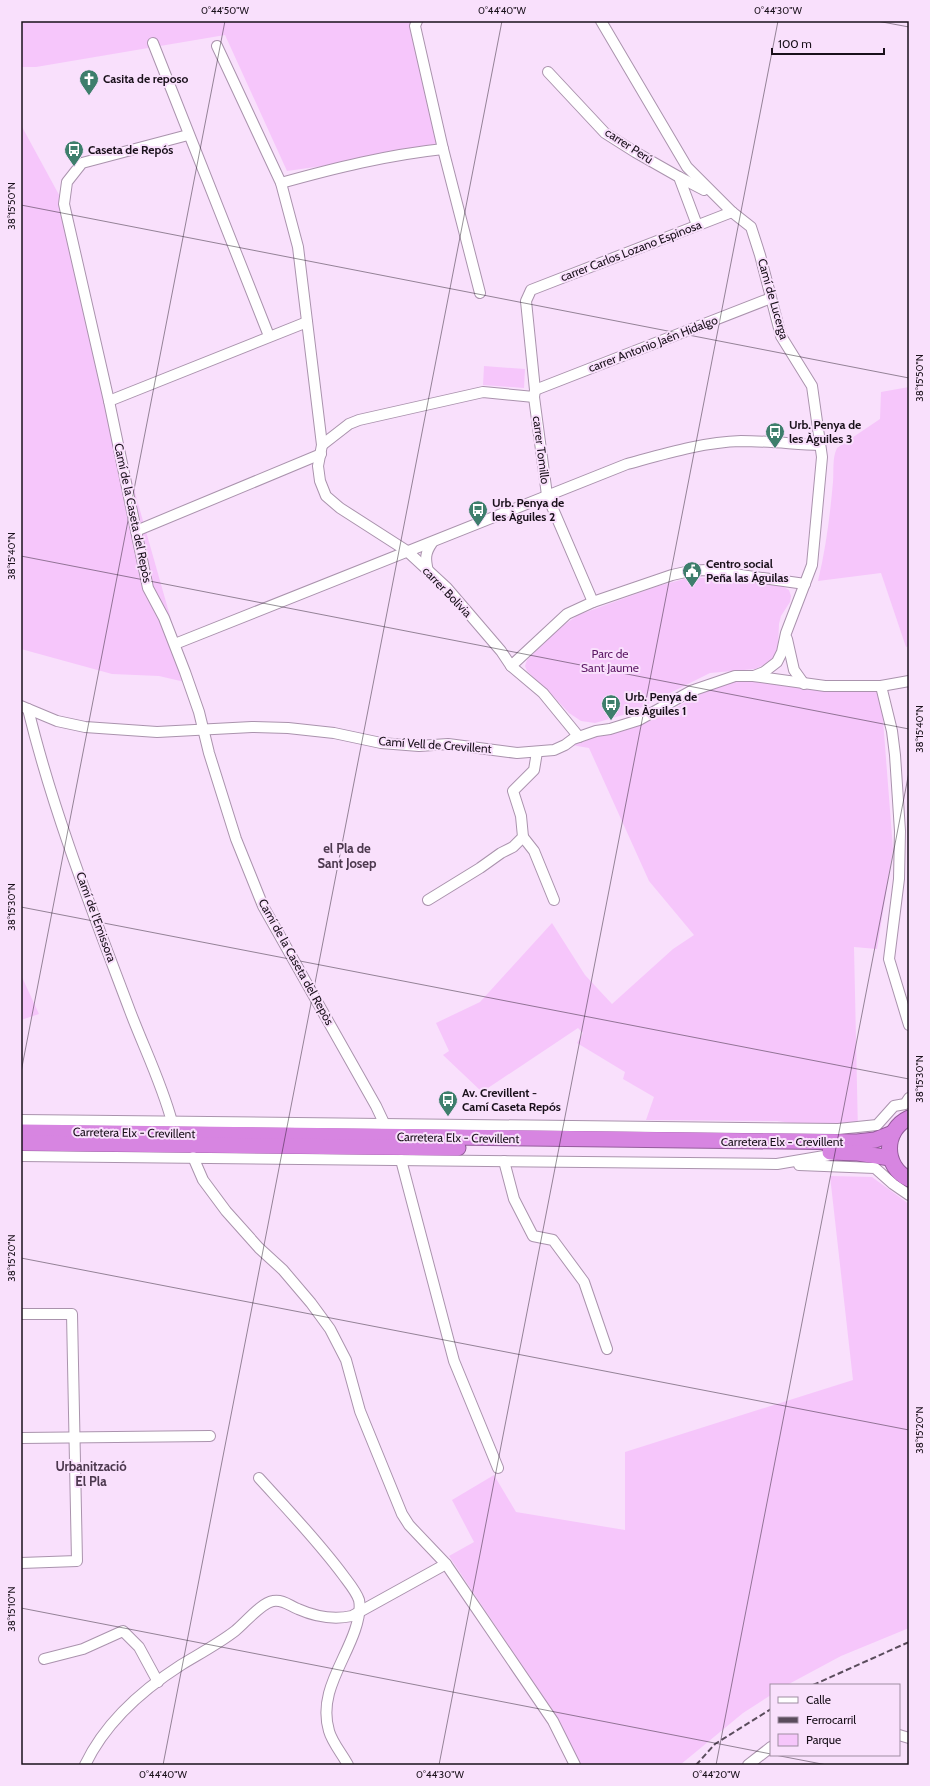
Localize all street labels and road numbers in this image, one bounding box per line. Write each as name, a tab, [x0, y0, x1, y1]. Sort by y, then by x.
street label: carrer Perú	[602, 125, 656, 167]
street label: carrer Carlos Lozano Espinosa	[558, 217, 704, 284]
street label: Camí de Lucerga	[755, 257, 792, 341]
street label: carrer Antonio Jaén Hidalgo	[586, 312, 720, 375]
street label: carrer Tomillo	[530, 415, 553, 485]
street label: Camí de la Caseta del Repòs	[111, 442, 156, 584]
street label: carrer Bolivia	[420, 563, 475, 620]
street label: Camí Vell de Crevillent	[378, 733, 492, 756]
street label: Camí de l'Emissora	[73, 870, 120, 964]
street label: Camí de la Caseta del Repòs	[255, 896, 337, 1028]
street label: Carretera Elx - Crevillent	[73, 1124, 195, 1141]
street label: Carretera Elx - Crevillent	[397, 1129, 519, 1146]
street label: Carretera Elx - Crevillent	[721, 1134, 843, 1149]

